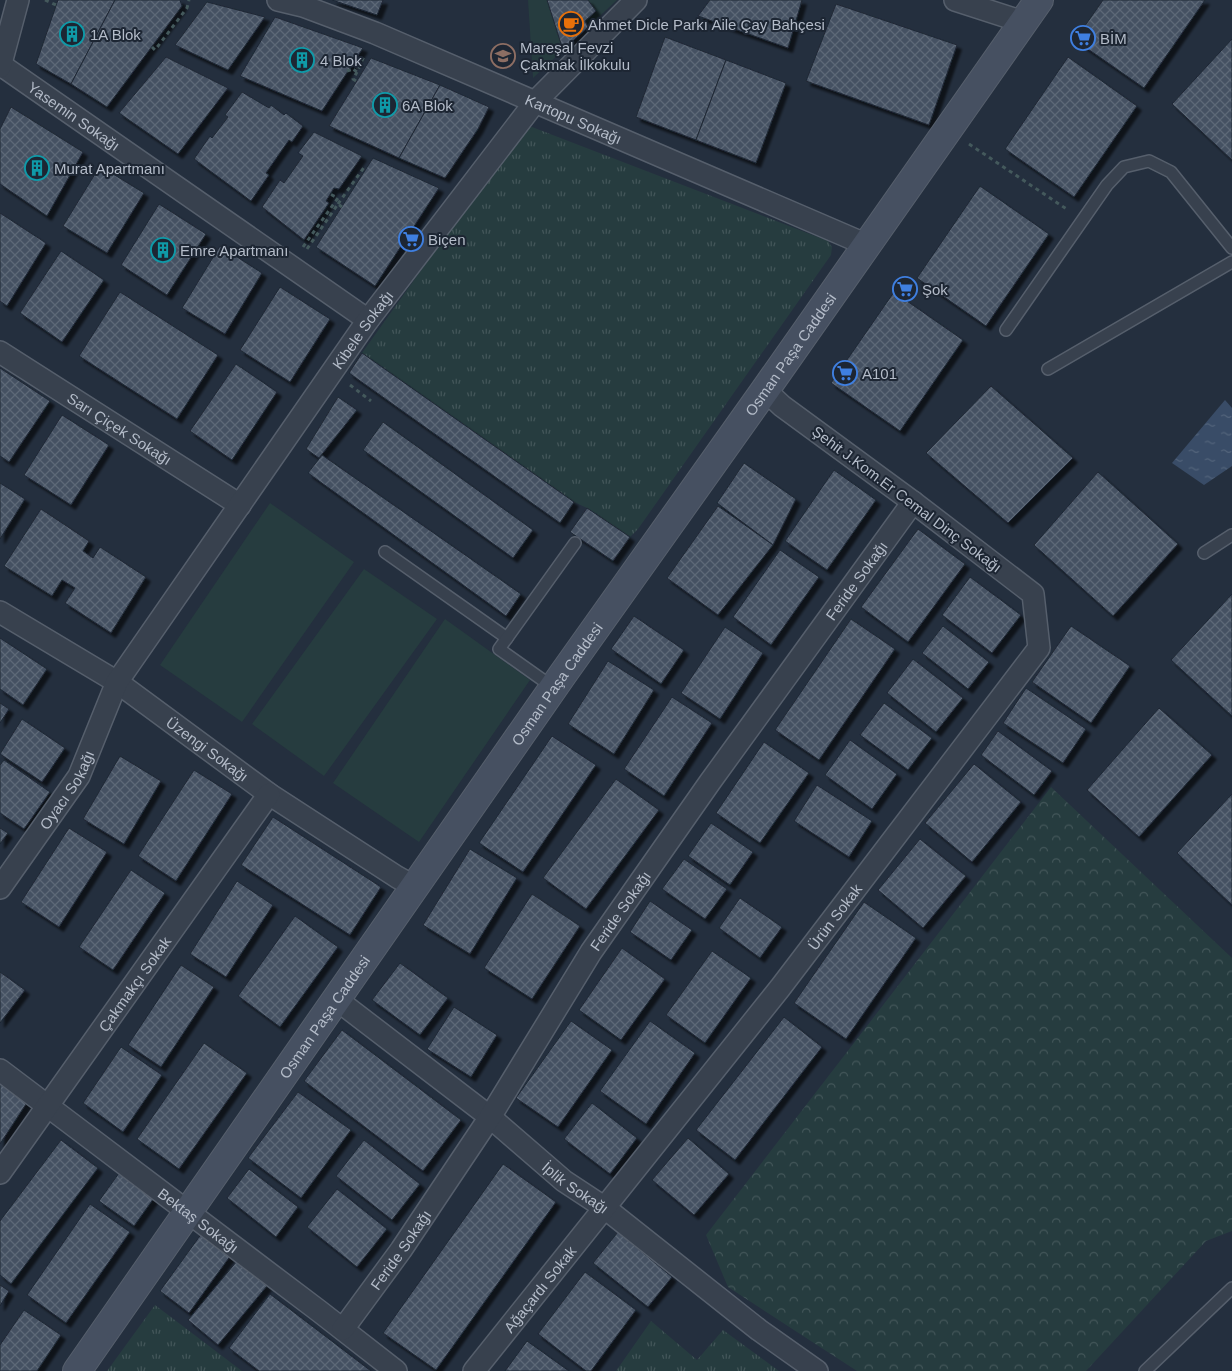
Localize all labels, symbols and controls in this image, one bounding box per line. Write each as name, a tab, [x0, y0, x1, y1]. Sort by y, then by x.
cafe icon: Ahmet Dicle Parkı Aile Çay Bahçesi	[558, 11, 584, 37]
place label: Ahmet Dicle Parkı Aile Çay Bahçesi	[588, 16, 825, 33]
building icon: 1A Blok	[59, 21, 85, 47]
supermarket icon: BİM	[1070, 25, 1096, 51]
place label: 1A Blok	[90, 26, 141, 43]
place label: BİM	[1100, 30, 1127, 47]
place label: Mareşal Fevzi Çakmak İlkokulu	[520, 39, 630, 73]
school or university icon: Mareşal Fevzi Çakmak İlkokulu	[490, 43, 516, 69]
building icon: 4 Blok	[289, 47, 315, 73]
place label: 4 Blok	[320, 52, 362, 69]
street label: Yasemin Sokağı	[25, 78, 123, 154]
street label: Kartopu Sokağı	[523, 90, 625, 147]
building icon: 6A Blok	[372, 92, 398, 118]
place label: 6A Blok	[402, 97, 453, 114]
building icon: Murat Apartmanı	[24, 155, 50, 181]
place label: Murat Apartmanı	[54, 160, 165, 177]
supermarket icon: Biçen	[398, 226, 424, 252]
place label: Biçen	[428, 231, 466, 248]
building icon: Emre Apartmanı	[150, 237, 176, 263]
place label: Emre Apartmanı	[180, 242, 288, 259]
supermarket icon: Şok	[892, 276, 918, 302]
place label: Şok	[922, 281, 948, 298]
street label: Kibele Sokağı	[328, 287, 396, 372]
street label: Osman Paşa Caddesi	[741, 290, 839, 419]
supermarket icon: A101	[832, 360, 858, 386]
place label: A101	[862, 365, 897, 382]
street label: Sarı Çiçek Sokağı	[65, 389, 175, 468]
street label: Şehit J.Kom.Er Cemal Dinç Sokağı	[809, 422, 1005, 576]
street label: Feride Sokağı	[822, 538, 890, 623]
street label: Osman Paşa Caddesi	[508, 619, 605, 748]
street label: Üzengi Sokağı	[163, 713, 252, 785]
street label: Oyacı Sokağı	[36, 748, 97, 832]
street label: Feride Sokağı	[586, 867, 654, 954]
street label: Ürün Sokak	[804, 880, 865, 953]
street label: Çakmakçı Sokak	[95, 933, 174, 1035]
street label: Osman Paşa Caddesi	[275, 952, 373, 1081]
street label: İplik Sokağı	[539, 1158, 613, 1216]
street label: Bektaş Sokağı	[155, 1184, 242, 1256]
street label: Feride Sokağı	[366, 1206, 434, 1293]
street label: Ağaçardı Sokak	[500, 1242, 580, 1336]

